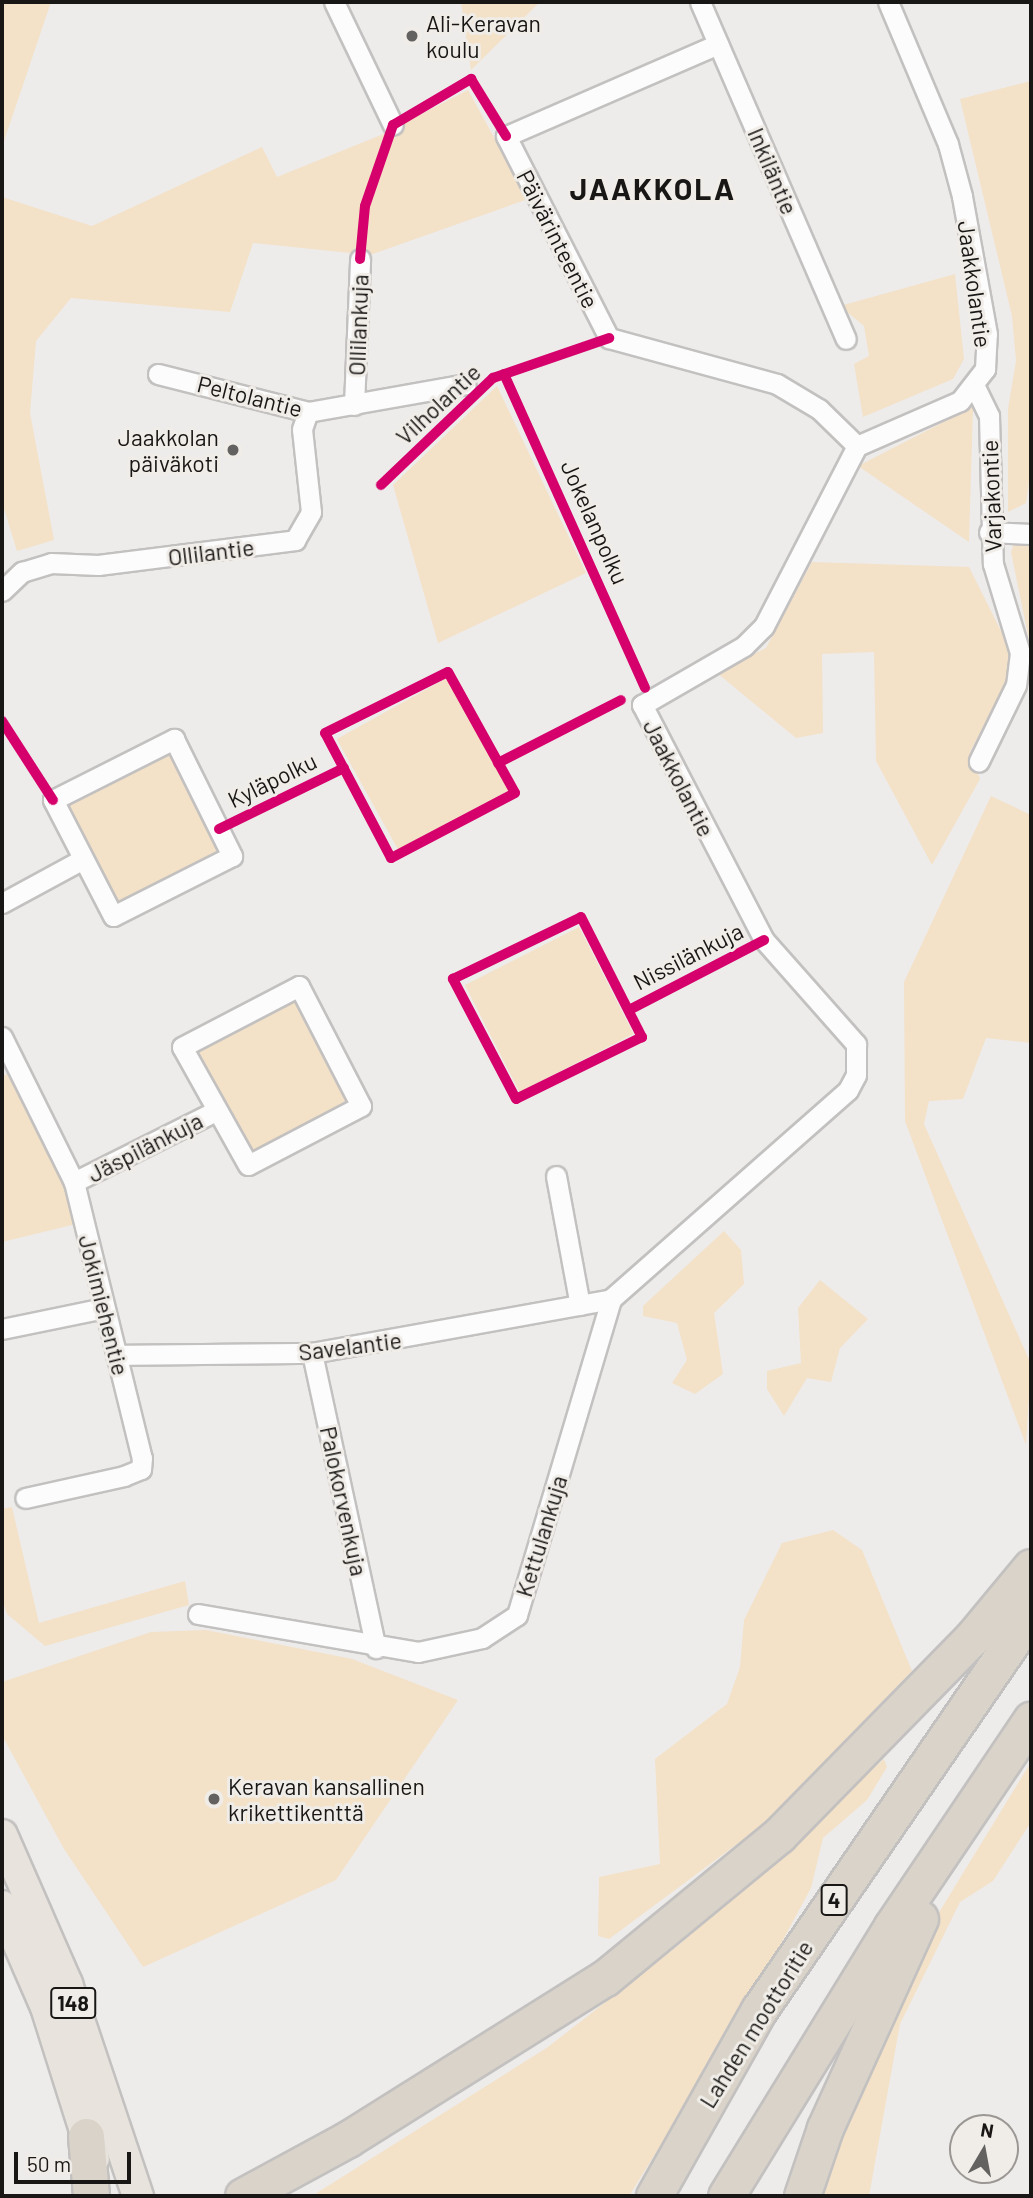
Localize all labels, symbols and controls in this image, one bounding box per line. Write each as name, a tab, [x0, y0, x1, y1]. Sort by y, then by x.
place label: Ali-Keravan koulu	[426, 9, 541, 63]
marker: Ali-Keravan koulu	[404, 28, 420, 44]
street label: Inkiläntie	[742, 123, 804, 219]
street label: Päivärinteentie	[511, 165, 605, 313]
district label: JAAKKOLA	[571, 170, 735, 206]
street label: Jaakkolantie	[952, 219, 998, 349]
street label: Ollilankuja	[342, 274, 374, 376]
street label: Vilholantie	[390, 358, 486, 450]
street label: Peltolantie	[195, 370, 305, 422]
place label: Jaakkolan päiväkoti	[118, 423, 219, 477]
street label: Varjakontie	[975, 439, 1007, 553]
marker: Jaakkolan päiväkoti	[225, 442, 241, 458]
street label: Jokelanpolku	[555, 456, 635, 588]
street label: Ollilantie	[166, 533, 256, 571]
street label: Jaakkolantie	[638, 715, 720, 841]
street label: Kyläpolku	[223, 747, 321, 813]
street label: Nissilänkuja	[628, 917, 748, 995]
street label: Jäspilänkuja	[83, 1106, 207, 1188]
street label: Jokimiehentie	[73, 1232, 135, 1378]
street label: Savelantie	[297, 1326, 403, 1366]
street label: Palokorvenkuja	[315, 1424, 373, 1578]
street label: Kettulankuja	[509, 1472, 573, 1600]
place label: Keravan kansallinen krikettikenttä	[228, 1772, 425, 1826]
marker: Keravan kansallinen krikettikenttä	[206, 1791, 222, 1807]
road number: 4	[820, 1882, 848, 1918]
street label: Lahden moottoritie	[693, 1935, 819, 2113]
road number: 148	[50, 1986, 96, 2021]
north arrow	[949, 2114, 1019, 2184]
text: N	[979, 2117, 996, 2142]
scale bar	[18, 2138, 135, 2182]
text: 50 m	[27, 2151, 71, 2176]

